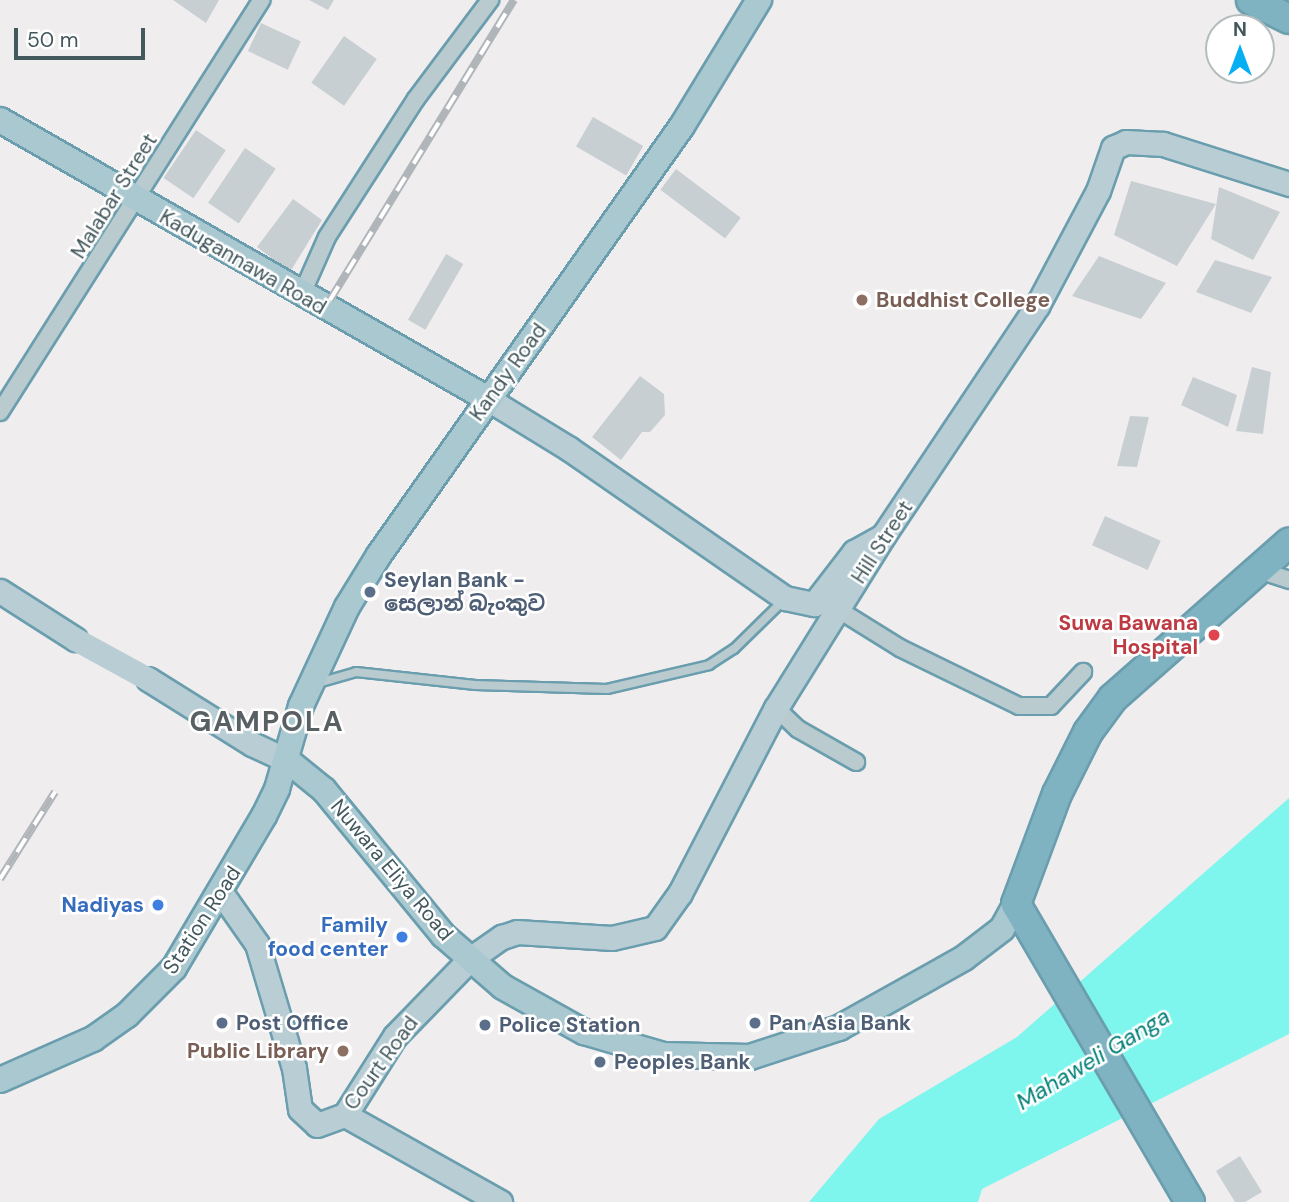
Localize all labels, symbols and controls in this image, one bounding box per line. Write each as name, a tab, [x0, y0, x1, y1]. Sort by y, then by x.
scale bar	[18, 14, 149, 58]
north arrow	[1205, 14, 1275, 84]
text: N	[1233, 17, 1247, 42]
text: 50 m	[27, 26, 78, 54]
street label: Malabar Street	[66, 129, 162, 263]
street label: Kadugannawa Road	[155, 204, 331, 320]
place label: Buddhist College	[876, 287, 1050, 313]
marker: Buddhist College	[854, 292, 870, 308]
street label: Kandy Road	[464, 318, 552, 426]
street label: Hill Street	[846, 496, 918, 588]
place label: Seylan Bank - සෙලාන් බැංකුව	[384, 567, 545, 617]
marker: Seylan Bank - සෙලාන් බැංකුව	[362, 584, 378, 600]
place label: Suwa Bawana Hospital	[1059, 610, 1198, 660]
marker: Suwa Bawana Hospital	[1204, 625, 1224, 645]
district label: GAMPOLA	[190, 705, 344, 739]
street label: Nuwara Eliya Road	[325, 794, 459, 946]
street label: Station Road	[158, 861, 246, 979]
place label: Nadiyas	[62, 892, 144, 918]
marker: Nadiyas	[150, 897, 166, 913]
place label: Family food center	[268, 912, 388, 962]
marker: Family food center	[394, 929, 410, 945]
water label: Mahaweli Ganga	[1011, 1002, 1175, 1116]
place label: Post Office	[236, 1010, 349, 1036]
place label: Pan Asia Bank	[769, 1010, 911, 1036]
street label: Court Road	[338, 1011, 424, 1115]
place label: Police Station	[499, 1012, 640, 1038]
marker: Post Office	[214, 1015, 230, 1031]
marker: Pan Asia Bank	[747, 1015, 763, 1031]
marker: Police Station	[477, 1017, 493, 1033]
place label: Public Library	[187, 1038, 329, 1064]
marker: Public Library	[335, 1043, 351, 1059]
place label: Peoples Bank	[614, 1049, 751, 1075]
marker: Peoples Bank	[592, 1054, 608, 1070]

